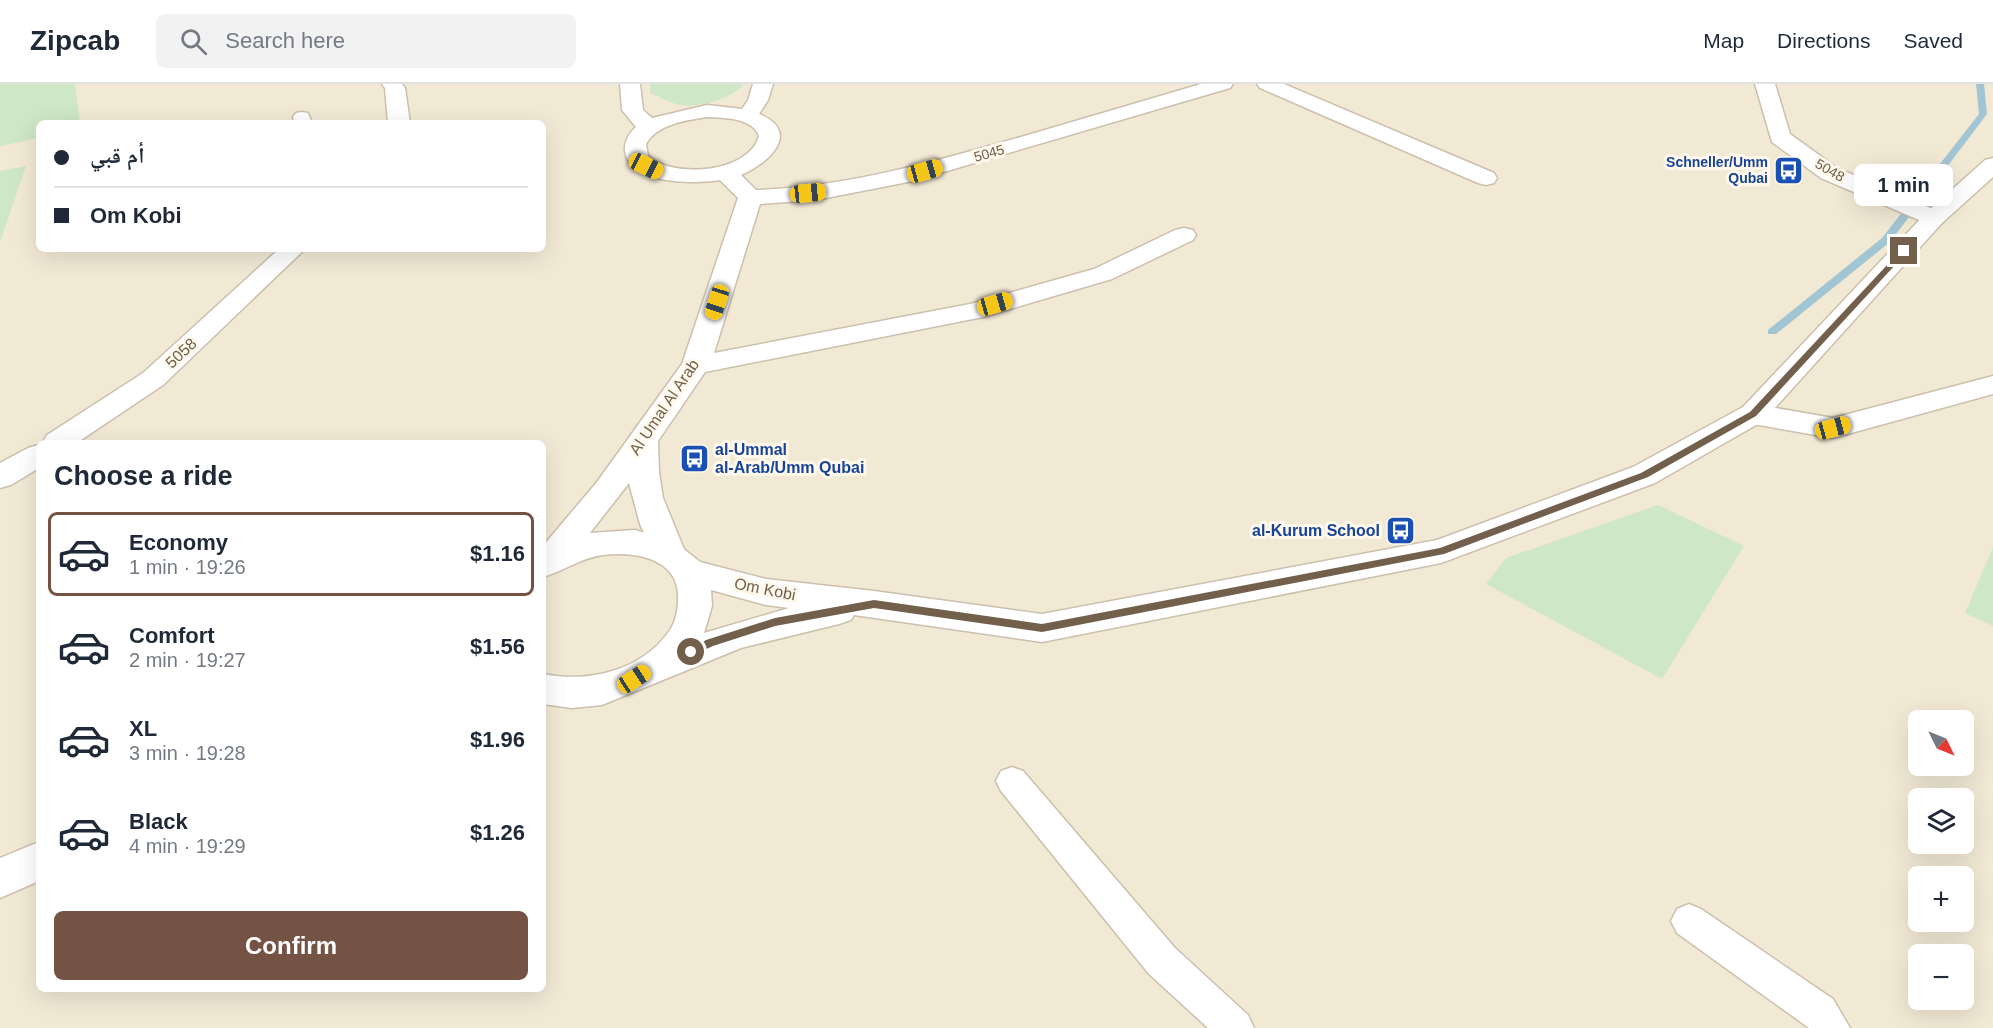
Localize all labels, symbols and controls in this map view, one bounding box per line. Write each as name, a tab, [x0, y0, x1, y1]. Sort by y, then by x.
search box	[156, 14, 576, 68]
text: Zipcab	[30, 25, 120, 56]
icon: search	[177, 25, 210, 58]
text: Search here	[225, 28, 345, 53]
text: Map	[1703, 29, 1744, 52]
text: Directions	[1777, 29, 1870, 52]
text: Saved	[1903, 29, 1963, 52]
street label: 5045	[972, 141, 1006, 165]
text: أم قبي	[90, 143, 144, 168]
car	[626, 150, 666, 182]
place label: Schneller/Umm Qubai	[1666, 154, 1768, 186]
bus stop icon: Schneller/Umm Qubai	[1773, 154, 1805, 186]
street label: 5048	[1813, 155, 1848, 185]
car	[905, 157, 945, 185]
callout: 1 min	[1854, 164, 1954, 206]
text: 1 min	[1877, 174, 1930, 196]
car	[789, 182, 827, 204]
text: Om Kobi	[90, 203, 182, 228]
route end	[1890, 237, 1917, 264]
car	[703, 282, 731, 322]
car	[975, 290, 1015, 318]
street label: 5058	[162, 335, 200, 371]
street label: Al Umal Al Arab	[626, 356, 702, 458]
car	[1813, 415, 1853, 441]
place label: al-Ummal al-Arab/Umm Qubai	[715, 441, 864, 476]
bus stop icon: al-Ummal al-Arab/Umm Qubai	[678, 442, 710, 474]
text: Choose a ride	[54, 461, 233, 491]
bus stop icon: al-Kurum School	[1385, 514, 1417, 546]
place label: al-Kurum School	[1252, 522, 1380, 539]
icon: car	[57, 527, 111, 581]
text: Economy	[129, 530, 228, 555]
text: $1.16	[470, 541, 525, 566]
text: 1 min · 19:26	[129, 556, 246, 578]
street label: Om Kobi	[733, 575, 797, 603]
icon: car	[57, 620, 111, 674]
text: Comfort	[129, 623, 215, 648]
text: $1.56	[470, 634, 525, 659]
route start	[677, 638, 704, 665]
text: 2 min · 19:27	[129, 649, 246, 671]
car	[614, 662, 654, 696]
north arrow	[1908, 710, 1974, 776]
map controls	[1908, 710, 1974, 1010]
icon: car	[57, 713, 111, 767]
text: XL	[129, 716, 157, 741]
text: $1.96	[470, 727, 525, 752]
text: 3 min · 19:28	[129, 742, 246, 764]
button: layers	[1908, 788, 1974, 854]
icon: car	[57, 806, 111, 860]
text: Black	[129, 809, 188, 834]
text: $1.26	[470, 820, 525, 845]
text: 4 min · 19:29	[129, 835, 246, 857]
button: +	[1908, 866, 1974, 932]
button: Confirm	[54, 911, 528, 980]
button: −	[1908, 944, 1974, 1010]

